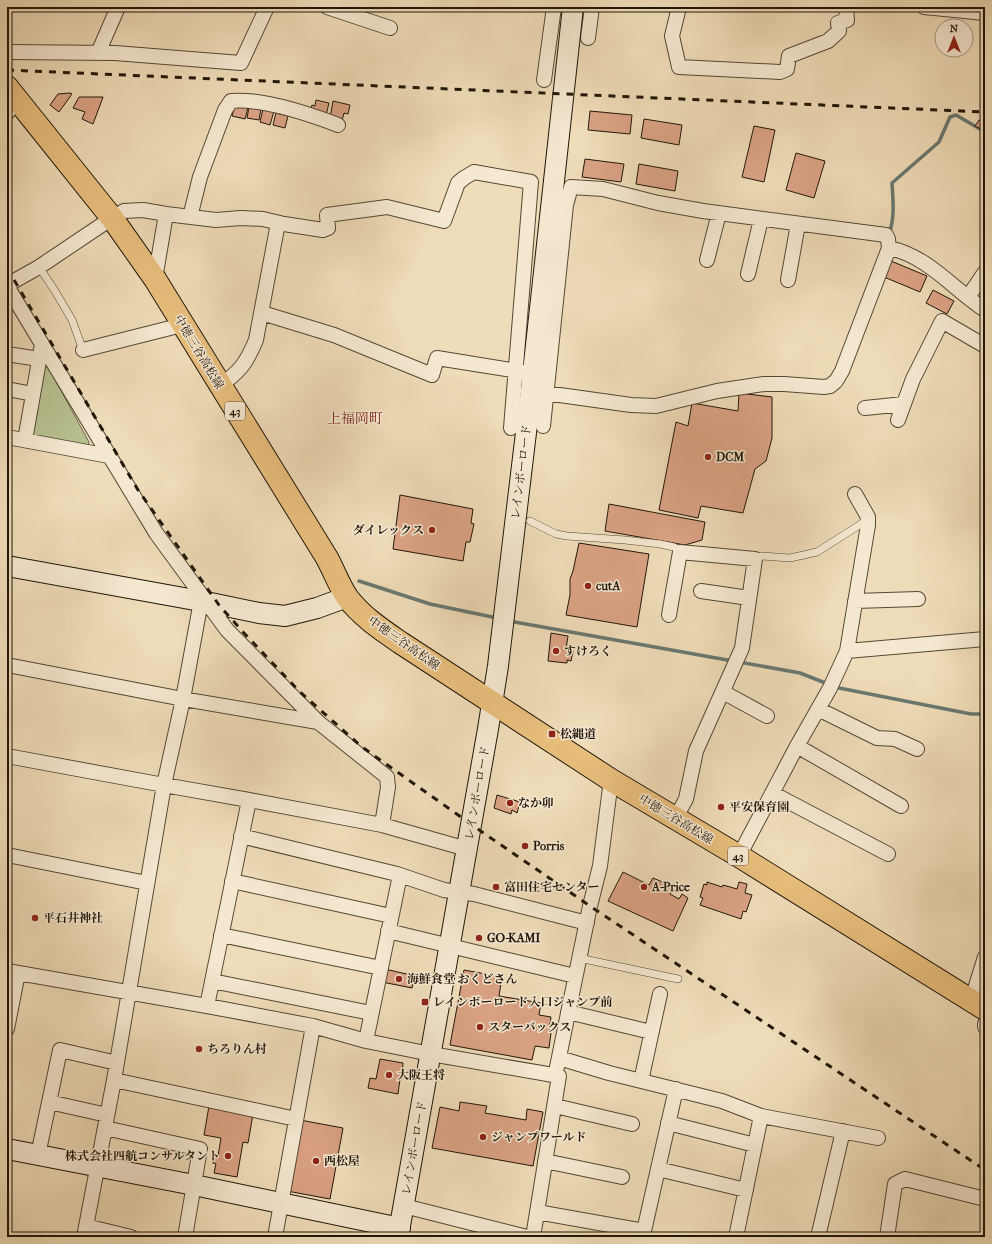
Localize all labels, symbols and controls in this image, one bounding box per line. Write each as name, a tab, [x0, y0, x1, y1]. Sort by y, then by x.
north arrow	[934, 18, 974, 58]
text: N	[950, 22, 959, 35]
street label: 中徳三谷高松線	[171, 312, 227, 392]
road number: 43	[225, 402, 245, 420]
district label: 上福岡町	[327, 410, 383, 427]
street label: レインボーロード	[508, 424, 534, 520]
place label: DCM	[716, 450, 744, 464]
marker: DCM	[703, 452, 713, 462]
place label: ダイレックス	[352, 523, 424, 537]
marker: ダイレックス	[427, 525, 437, 535]
place label: cutA	[596, 579, 621, 593]
marker: cutA	[583, 581, 593, 591]
street label: 中徳三谷高松線	[366, 613, 442, 673]
place label: すけろく	[564, 644, 612, 658]
marker: すけろく	[551, 646, 561, 656]
place label: 松縄道	[560, 727, 596, 741]
marker: 松縄道	[547, 729, 557, 739]
street label: レインボーロード	[462, 745, 492, 841]
street label: 中徳三谷高松線	[636, 791, 716, 847]
place label: なか卯	[518, 796, 554, 810]
marker: なか卯	[505, 798, 515, 808]
place label: 平安保育園	[729, 800, 789, 814]
marker: 平安保育園	[716, 802, 726, 812]
place label: Porris	[533, 839, 565, 853]
marker: Porris	[520, 841, 530, 851]
road number: 43	[728, 847, 748, 865]
place label: 富田住宅センター	[504, 880, 600, 894]
place label: A-Price	[651, 880, 690, 894]
marker: 富田住宅センター	[491, 882, 501, 892]
marker: A-Price	[639, 882, 649, 892]
place label: 平石井神社	[43, 911, 103, 925]
marker: 平石井神社	[30, 913, 40, 923]
place label: GO-KAMI	[487, 931, 541, 945]
marker: GO-KAMI	[474, 933, 484, 943]
place label: 海鮮食堂 おくどさん	[407, 972, 518, 986]
marker: 海鮮食堂 おくどさん	[394, 974, 404, 984]
place label: レインボーロード入口ジャンプ前	[433, 995, 612, 1009]
marker: レインボーロード入口ジャンプ前	[420, 997, 430, 1007]
place label: スターバックス	[488, 1020, 571, 1034]
marker: スターバックス	[475, 1022, 485, 1032]
place label: ちろりん村	[207, 1042, 267, 1056]
marker: ちろりん村	[194, 1044, 204, 1054]
place label: 大阪王将	[397, 1068, 445, 1082]
marker: 大阪王将	[384, 1070, 394, 1080]
street label: レインボーロード	[399, 1100, 429, 1196]
place label: ジャンプワールド	[491, 1130, 587, 1144]
marker: ジャンプワールド	[478, 1132, 488, 1142]
place label: 株式会社四航コンサルタント	[65, 1149, 220, 1163]
marker: 株式会社四航コンサルタント	[223, 1151, 233, 1161]
place label: 西松屋	[324, 1154, 360, 1168]
marker: 西松屋	[311, 1156, 321, 1166]

